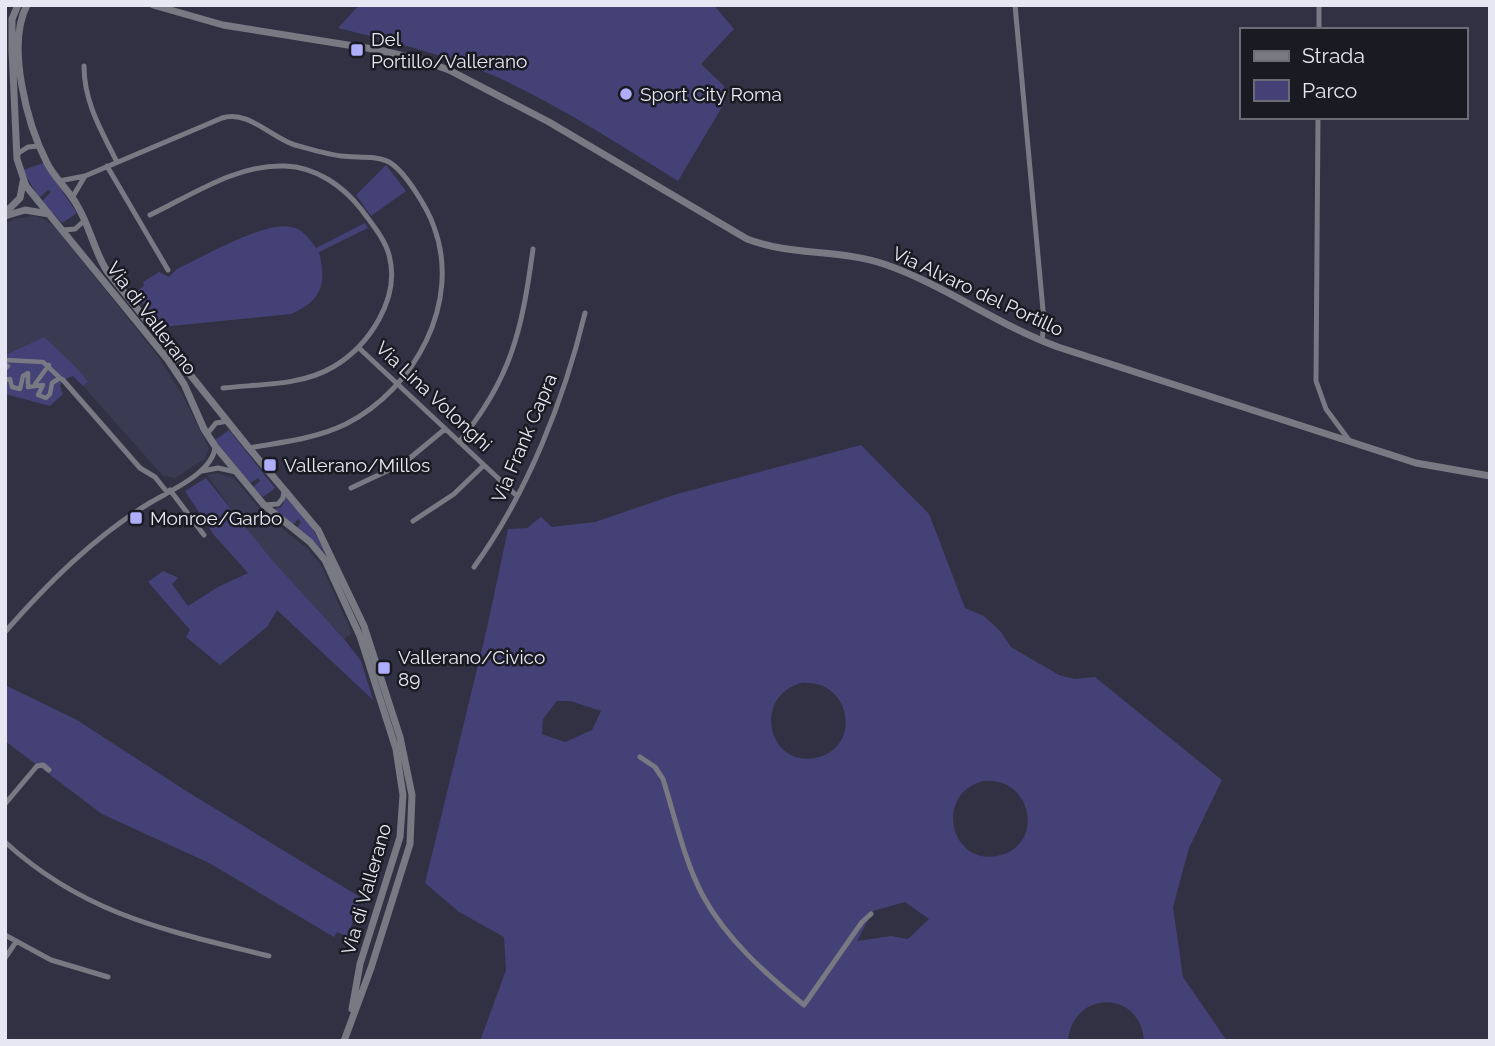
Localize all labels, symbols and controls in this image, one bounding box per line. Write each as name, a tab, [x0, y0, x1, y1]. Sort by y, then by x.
place label: Del Portillo/Vallerano	[371, 28, 527, 72]
legend	[1240, 28, 1467, 119]
marker: Del Portillo/Vallerano	[349, 42, 365, 58]
text: Strada	[1302, 43, 1365, 68]
text: Parco	[1302, 78, 1357, 103]
place label: Sport City Roma	[640, 83, 782, 105]
marker: Sport City Roma	[618, 86, 634, 102]
street label: Via Alvaro del Portillo	[889, 242, 1067, 340]
street label: Via di Vallerano	[102, 257, 202, 379]
street label: Via Lina Volonghi	[371, 337, 497, 455]
street label: Via Frank Capra	[487, 370, 561, 506]
place label: Vallerano/Millos	[284, 454, 430, 476]
marker: Vallerano/Millos	[262, 457, 278, 473]
place label: Monroe/Garbo	[150, 507, 282, 529]
marker: Monroe/Garbo	[128, 510, 144, 526]
place label: Vallerano/Civico 89	[398, 646, 545, 690]
marker: Vallerano/Civico 89	[376, 660, 392, 676]
street label: Via di Vallerano	[337, 821, 395, 957]

